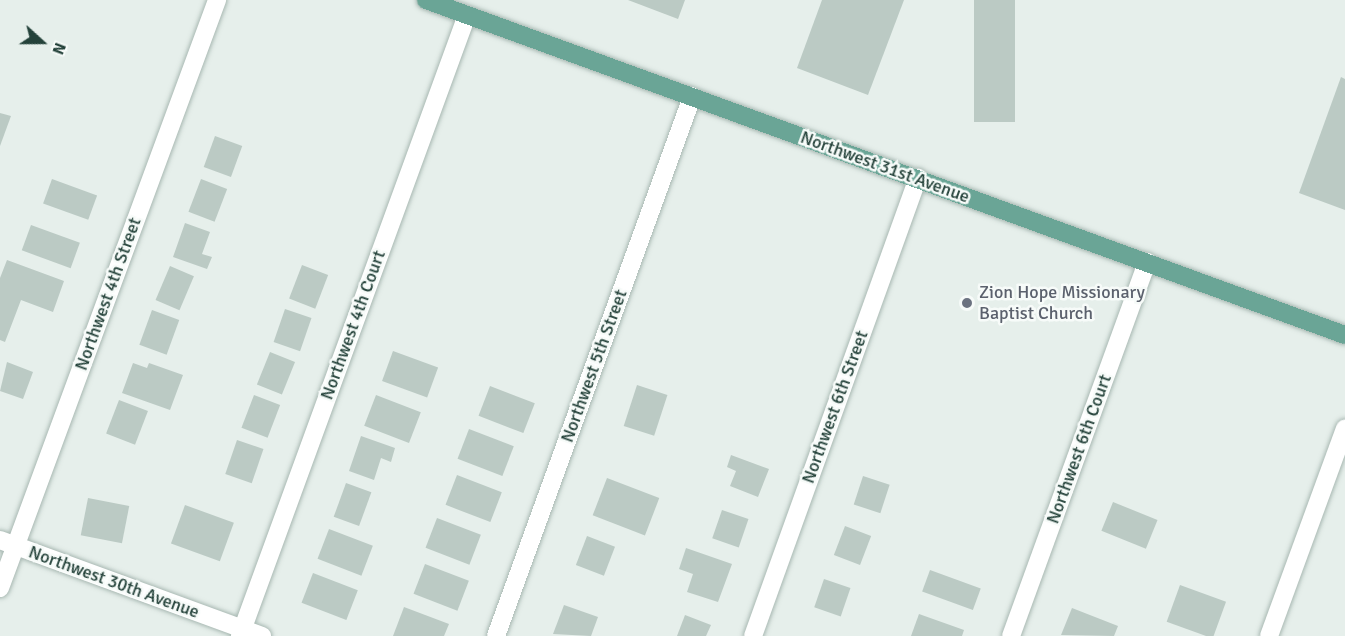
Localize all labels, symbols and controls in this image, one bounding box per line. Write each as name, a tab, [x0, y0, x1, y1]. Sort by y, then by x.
north arrow	[12, 12, 72, 72]
text: N	[47, 40, 70, 57]
street label: Northwest 31st Avenue	[798, 126, 972, 208]
street label: Northwest 4th Street	[70, 215, 146, 373]
street label: Northwest 4th Court	[316, 247, 390, 403]
place label: Zion Hope Missionary Baptist Church	[979, 282, 1145, 324]
street label: Northwest 5th Street	[556, 287, 632, 445]
marker: Zion Hope Missionary Baptist Church	[960, 296, 974, 310]
street label: Northwest 6th Street	[797, 328, 873, 486]
street label: Northwest 6th Court	[1042, 371, 1116, 527]
street label: Northwest 30th Avenue	[26, 541, 202, 623]

